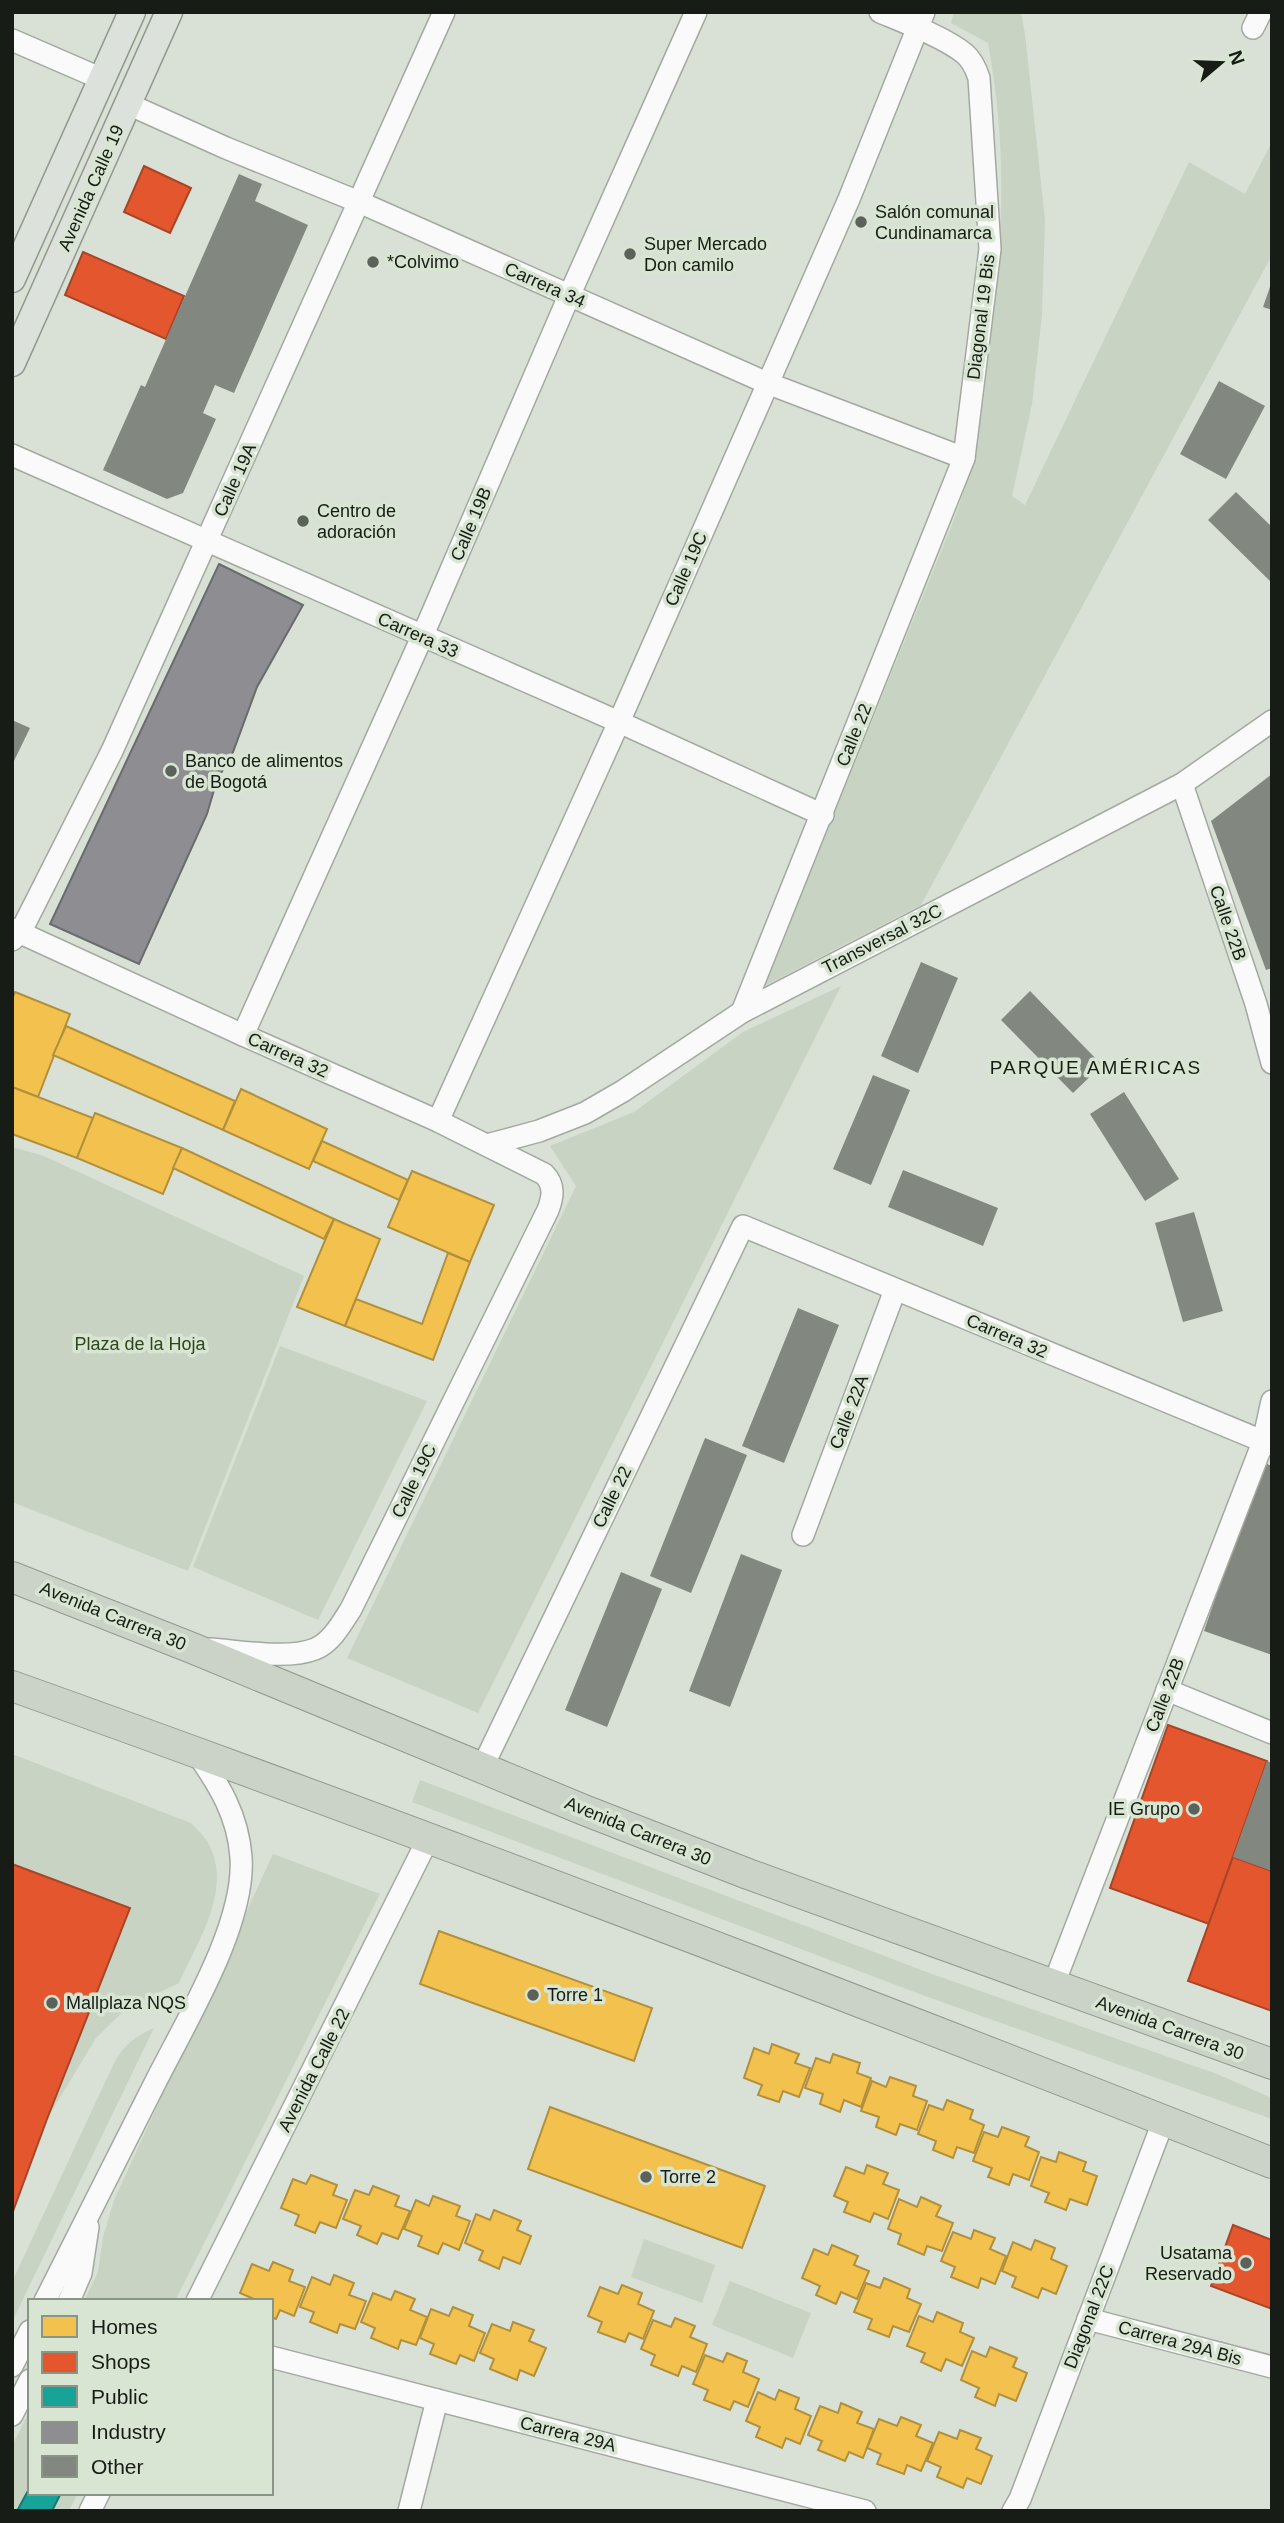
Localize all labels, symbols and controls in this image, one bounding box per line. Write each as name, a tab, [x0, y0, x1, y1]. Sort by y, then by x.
north arrow	[1186, 28, 1256, 98]
text: N	[1224, 48, 1249, 68]
street label: Avenida Calle 19	[54, 122, 128, 254]
place label: Salón comunal Cundinamarca	[875, 202, 994, 243]
marker: Salón comunal Cundinamarca	[853, 214, 869, 230]
place label: Super Mercado Don camilo	[644, 234, 767, 275]
marker: Super Mercado Don camilo	[622, 246, 638, 262]
place label: *Colvimo	[387, 252, 459, 272]
street label: Diagonal 19 Bis	[963, 253, 999, 381]
marker: *Colvimo	[365, 254, 381, 270]
street label: Carrera 34	[502, 258, 588, 312]
street label: Calle 19A	[210, 440, 260, 520]
street label: Calle 19B	[447, 484, 495, 564]
place label: Centro de adoración	[317, 501, 396, 542]
marker: Centro de adoración	[295, 513, 311, 529]
street label: Calle 19C	[661, 529, 711, 609]
street label: Carrera 33	[375, 608, 461, 662]
street label: Calle 22	[832, 701, 876, 769]
place label: Banco de alimentos de Bogotá	[185, 751, 343, 792]
marker: Banco de alimentos de Bogotá	[163, 763, 179, 779]
street label: Calle 22B	[1206, 883, 1250, 963]
street label: Transversal 32C	[819, 900, 945, 978]
street label: Carrera 32	[245, 1028, 331, 1082]
district label: PARQUE AMÉRICAS	[990, 1057, 1202, 1078]
street label: Carrera 32	[963, 1310, 1051, 1362]
park label: Plaza de la Hoja	[74, 1334, 207, 1354]
street label: Calle 22A	[826, 1372, 872, 1452]
street label: Calle 19C	[388, 1441, 440, 1521]
street label: Calle 22	[589, 1463, 635, 1531]
street label: Avenida Carrera 30	[37, 1578, 189, 1654]
street label: Calle 22B	[1142, 1655, 1188, 1735]
street label: Avenida Carrera 30	[562, 1793, 714, 1869]
place label: IE Grupo	[1108, 1799, 1180, 1819]
marker: IE Grupo	[1186, 1801, 1202, 1817]
place label: Torre 1	[547, 1985, 603, 2005]
marker: Torre 1	[525, 1987, 541, 2003]
street label: Avenida Carrera 30	[1093, 1992, 1247, 2064]
place label: Mallplaza NQS	[66, 1993, 186, 2013]
marker: Mallplaza NQS	[44, 1995, 60, 2011]
street label: Avenida Calle 22	[274, 2005, 354, 2135]
place label: Torre 2	[660, 2167, 716, 2187]
marker: Torre 2	[638, 2169, 654, 2185]
place label: Usatama Reservado	[1145, 2243, 1233, 2284]
marker: Usatama Reservado	[1238, 2255, 1254, 2271]
street label: Diagonal 22C	[1060, 2262, 1118, 2372]
legend	[28, 2299, 273, 2495]
text: Homes	[91, 2315, 158, 2338]
street label: Carrera 29A Bis	[1116, 2317, 1244, 2369]
text: Shops	[91, 2350, 151, 2373]
text: Public	[91, 2385, 148, 2408]
street label: Carrera 29A	[518, 2412, 618, 2456]
text: Industry	[91, 2420, 166, 2443]
text: Other	[91, 2455, 144, 2478]

